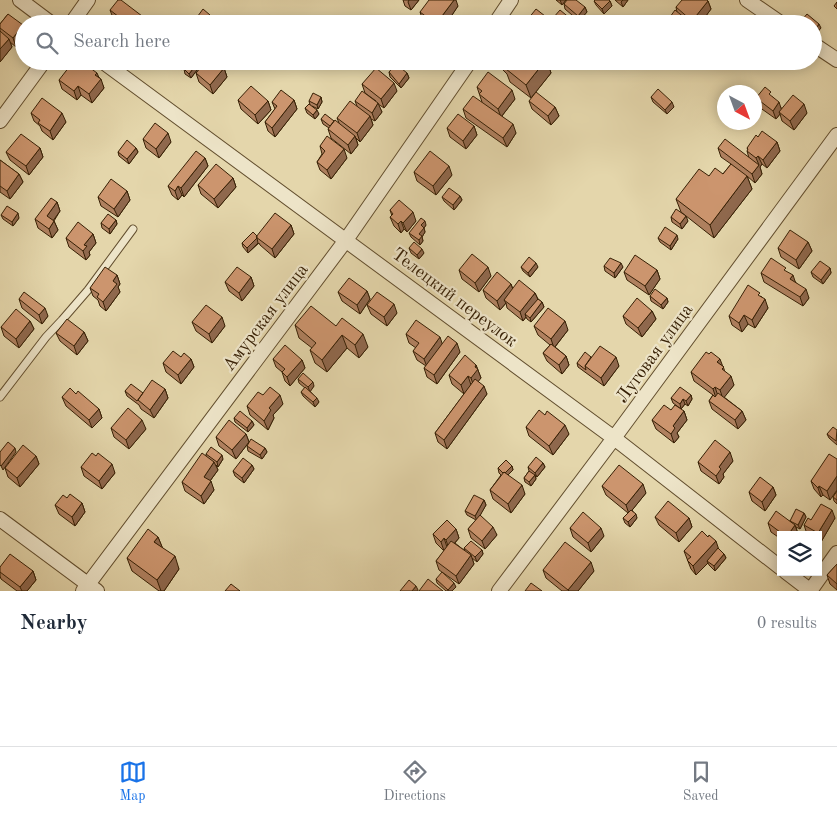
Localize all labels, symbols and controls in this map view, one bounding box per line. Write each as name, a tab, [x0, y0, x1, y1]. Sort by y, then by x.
search box	[15, 15, 822, 70]
icon: search	[33, 29, 61, 57]
text: Search here	[73, 33, 170, 52]
north arrow	[717, 85, 762, 130]
street label: Телецкий переулок	[388, 245, 520, 351]
street label: Амурская улица	[220, 261, 312, 375]
street label: Луговая улица	[613, 301, 697, 406]
map controls	[777, 531, 822, 576]
button: layers	[777, 531, 822, 576]
text: Nearby	[20, 613, 88, 634]
text: 0 results	[757, 616, 817, 632]
tab: Map	[119, 758, 147, 805]
tab: Directions	[384, 758, 446, 805]
tab: Saved	[683, 758, 718, 805]

